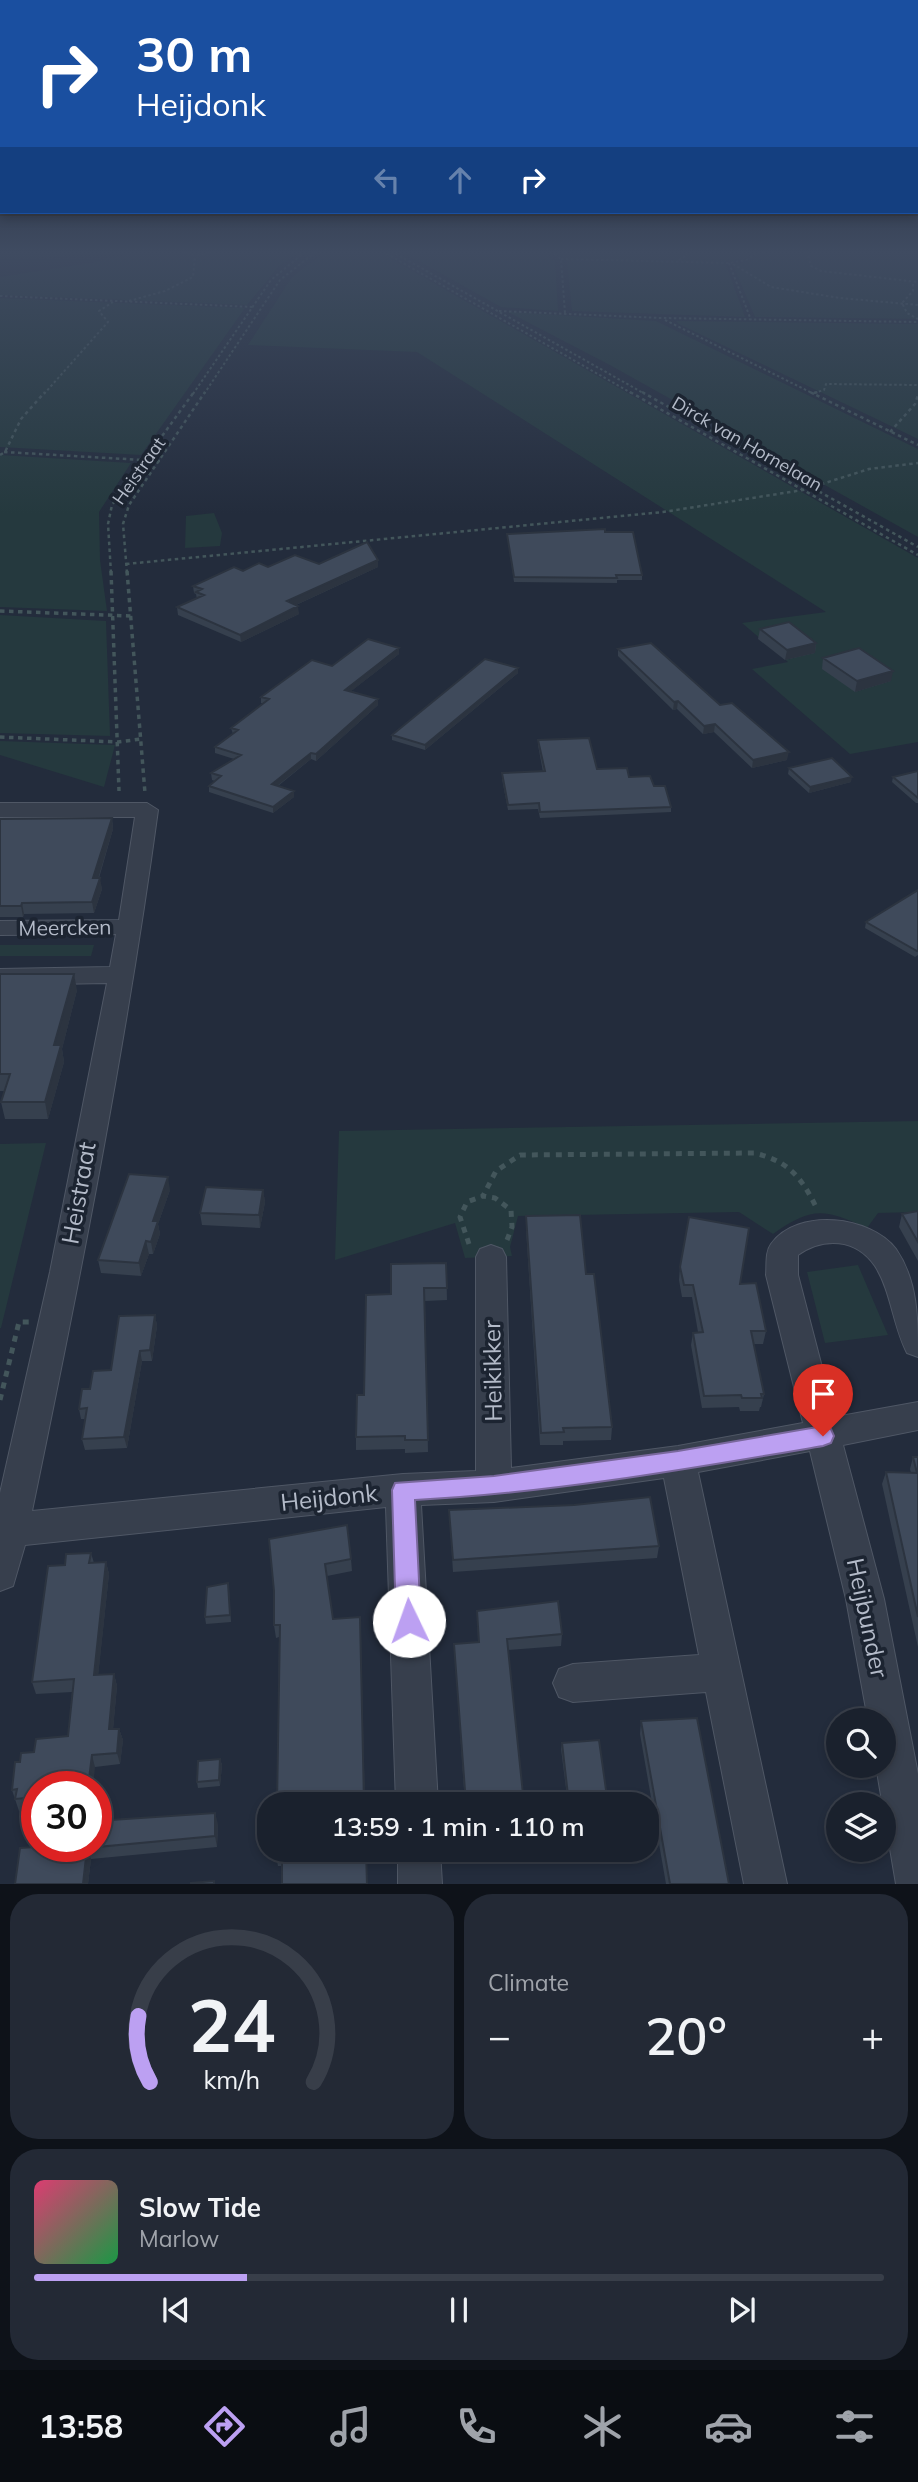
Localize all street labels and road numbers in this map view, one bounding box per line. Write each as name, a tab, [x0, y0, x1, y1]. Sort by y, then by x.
street label: Dirck van Hornelaan	[668, 391, 827, 496]
street label: Heistraat	[107, 432, 170, 509]
street label: Meercken	[18, 913, 112, 941]
street label: Heistraat	[54, 1139, 102, 1246]
street label: Heikikker	[476, 1320, 508, 1422]
street label: Heijdonk	[279, 1477, 380, 1517]
street label: Heijbunder	[841, 1555, 895, 1681]

